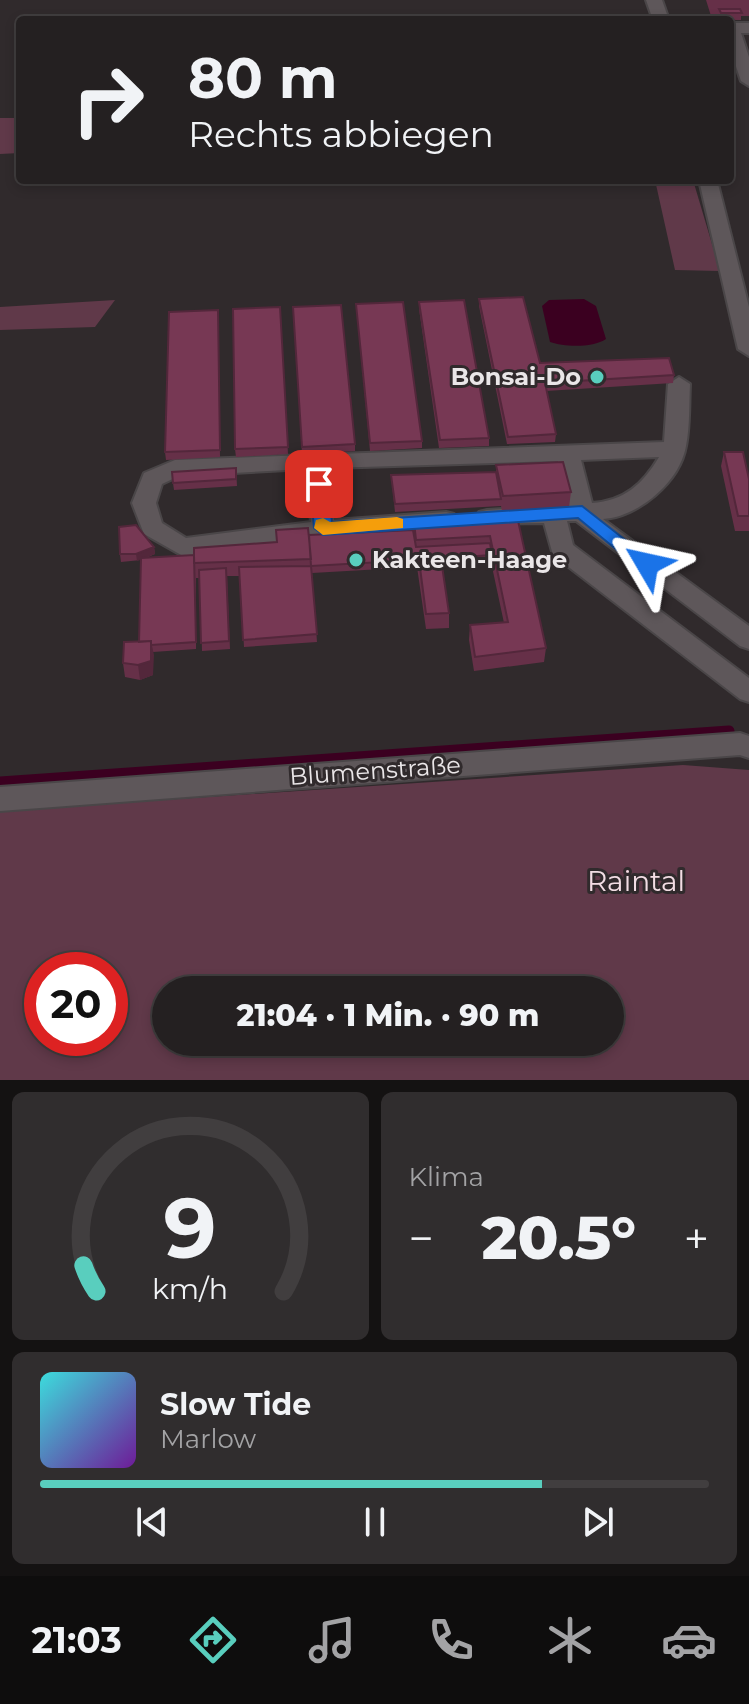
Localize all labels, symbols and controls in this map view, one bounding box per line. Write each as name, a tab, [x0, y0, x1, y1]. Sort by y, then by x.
text: 80 m	[188, 44, 338, 112]
icon: right	[56, 48, 160, 152]
text: Rechts abbiegen	[188, 112, 494, 156]
place label: Bonsai-Do	[451, 362, 581, 391]
marker: Bonsai-Do	[588, 368, 606, 386]
pin	[285, 450, 353, 518]
icon: arrive	[297, 462, 341, 506]
position arrow	[605, 522, 689, 606]
place label: Kakteen-Haage	[372, 545, 567, 574]
marker: Kakteen-Haage	[347, 551, 365, 569]
street label: Blumenstraße	[288, 750, 462, 791]
park label: Raintal	[587, 864, 685, 898]
speed limit sign: 20	[24, 952, 128, 1056]
text: 21:04 · 1 Min. · 90 m	[237, 997, 539, 1034]
text: Klima	[409, 1161, 484, 1193]
text: 9	[164, 1177, 217, 1279]
text: 20.5°	[482, 1201, 636, 1274]
text: −	[409, 1211, 434, 1265]
text: +	[684, 1211, 709, 1265]
text: km/h	[152, 1271, 228, 1306]
text: Slow Tide	[160, 1386, 311, 1423]
text: Marlow	[160, 1423, 256, 1455]
icon: previous	[130, 1500, 174, 1544]
icon: pause	[353, 1500, 397, 1544]
icon: next	[576, 1500, 620, 1544]
icon: directions	[185, 1612, 241, 1668]
icon: music	[304, 1612, 360, 1668]
icon: phone	[423, 1612, 479, 1668]
icon: climate	[542, 1612, 598, 1668]
icon: car	[661, 1612, 717, 1668]
text: 21:03	[32, 1618, 122, 1662]

